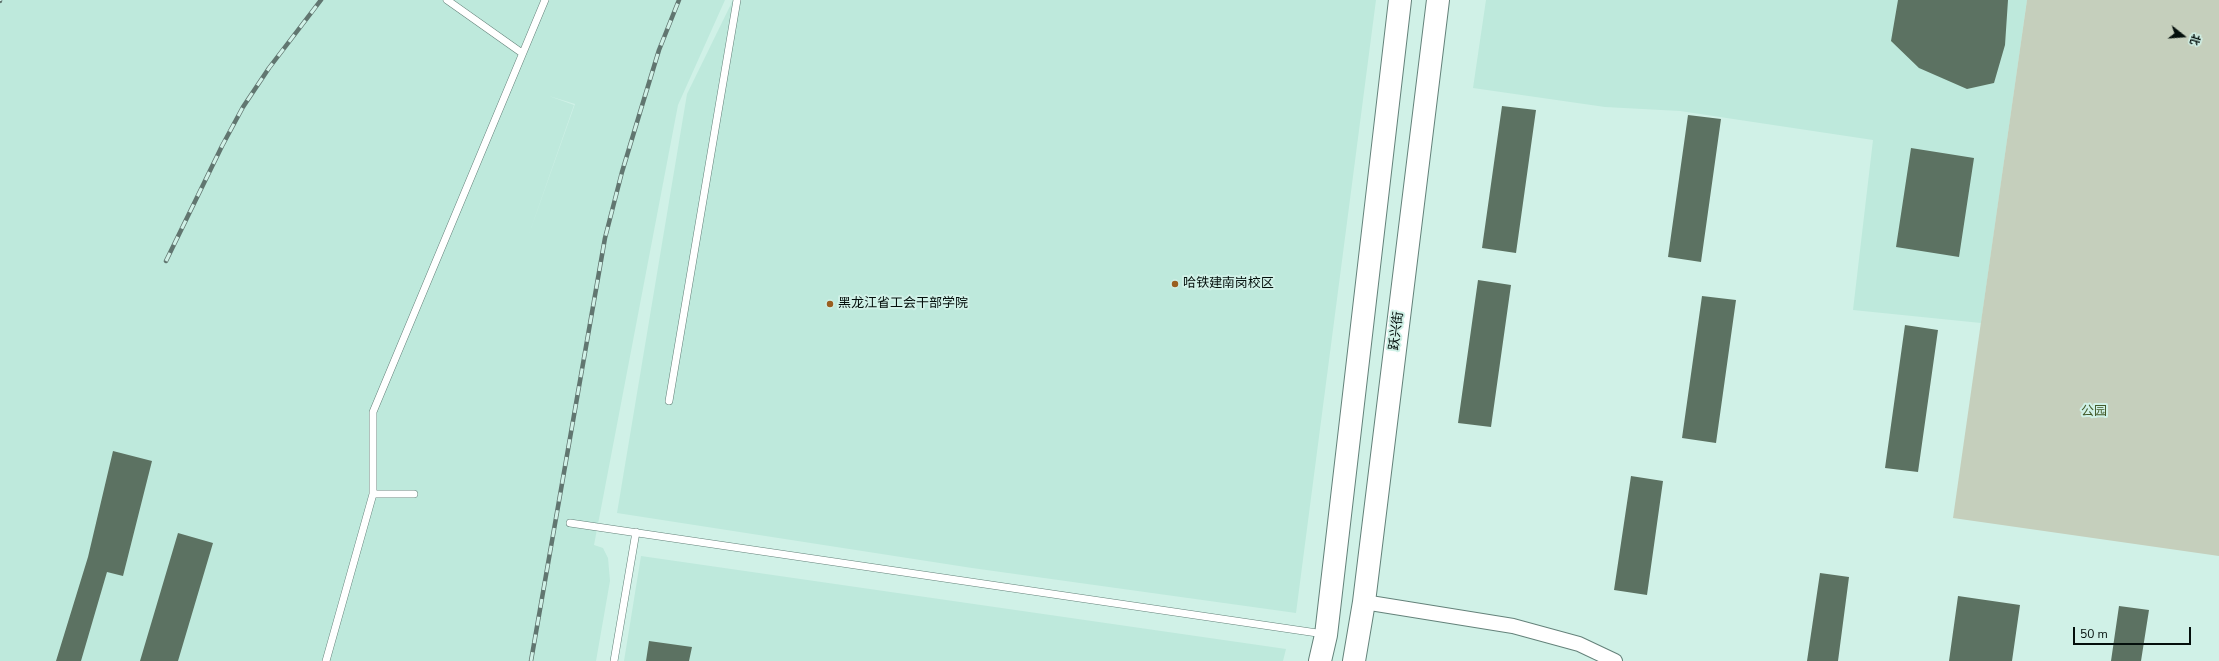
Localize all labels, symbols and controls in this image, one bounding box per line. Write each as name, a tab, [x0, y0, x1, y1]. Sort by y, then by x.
north arrow	[2163, 16, 2203, 56]
text: 北	[2186, 32, 2204, 47]
place label: 哈铁建南岗校区	[1183, 276, 1274, 292]
marker: 哈铁建南岗校区	[1170, 279, 1180, 289]
place label: 黑龙江省工会干部学院	[838, 296, 968, 312]
marker: 黑龙江省工会干部学院	[825, 299, 835, 309]
street label: 跃兴街	[1387, 311, 1407, 351]
park label: 公园	[2081, 404, 2107, 420]
scale bar	[2075, 619, 2193, 645]
text: 50 m	[2080, 626, 2108, 642]

